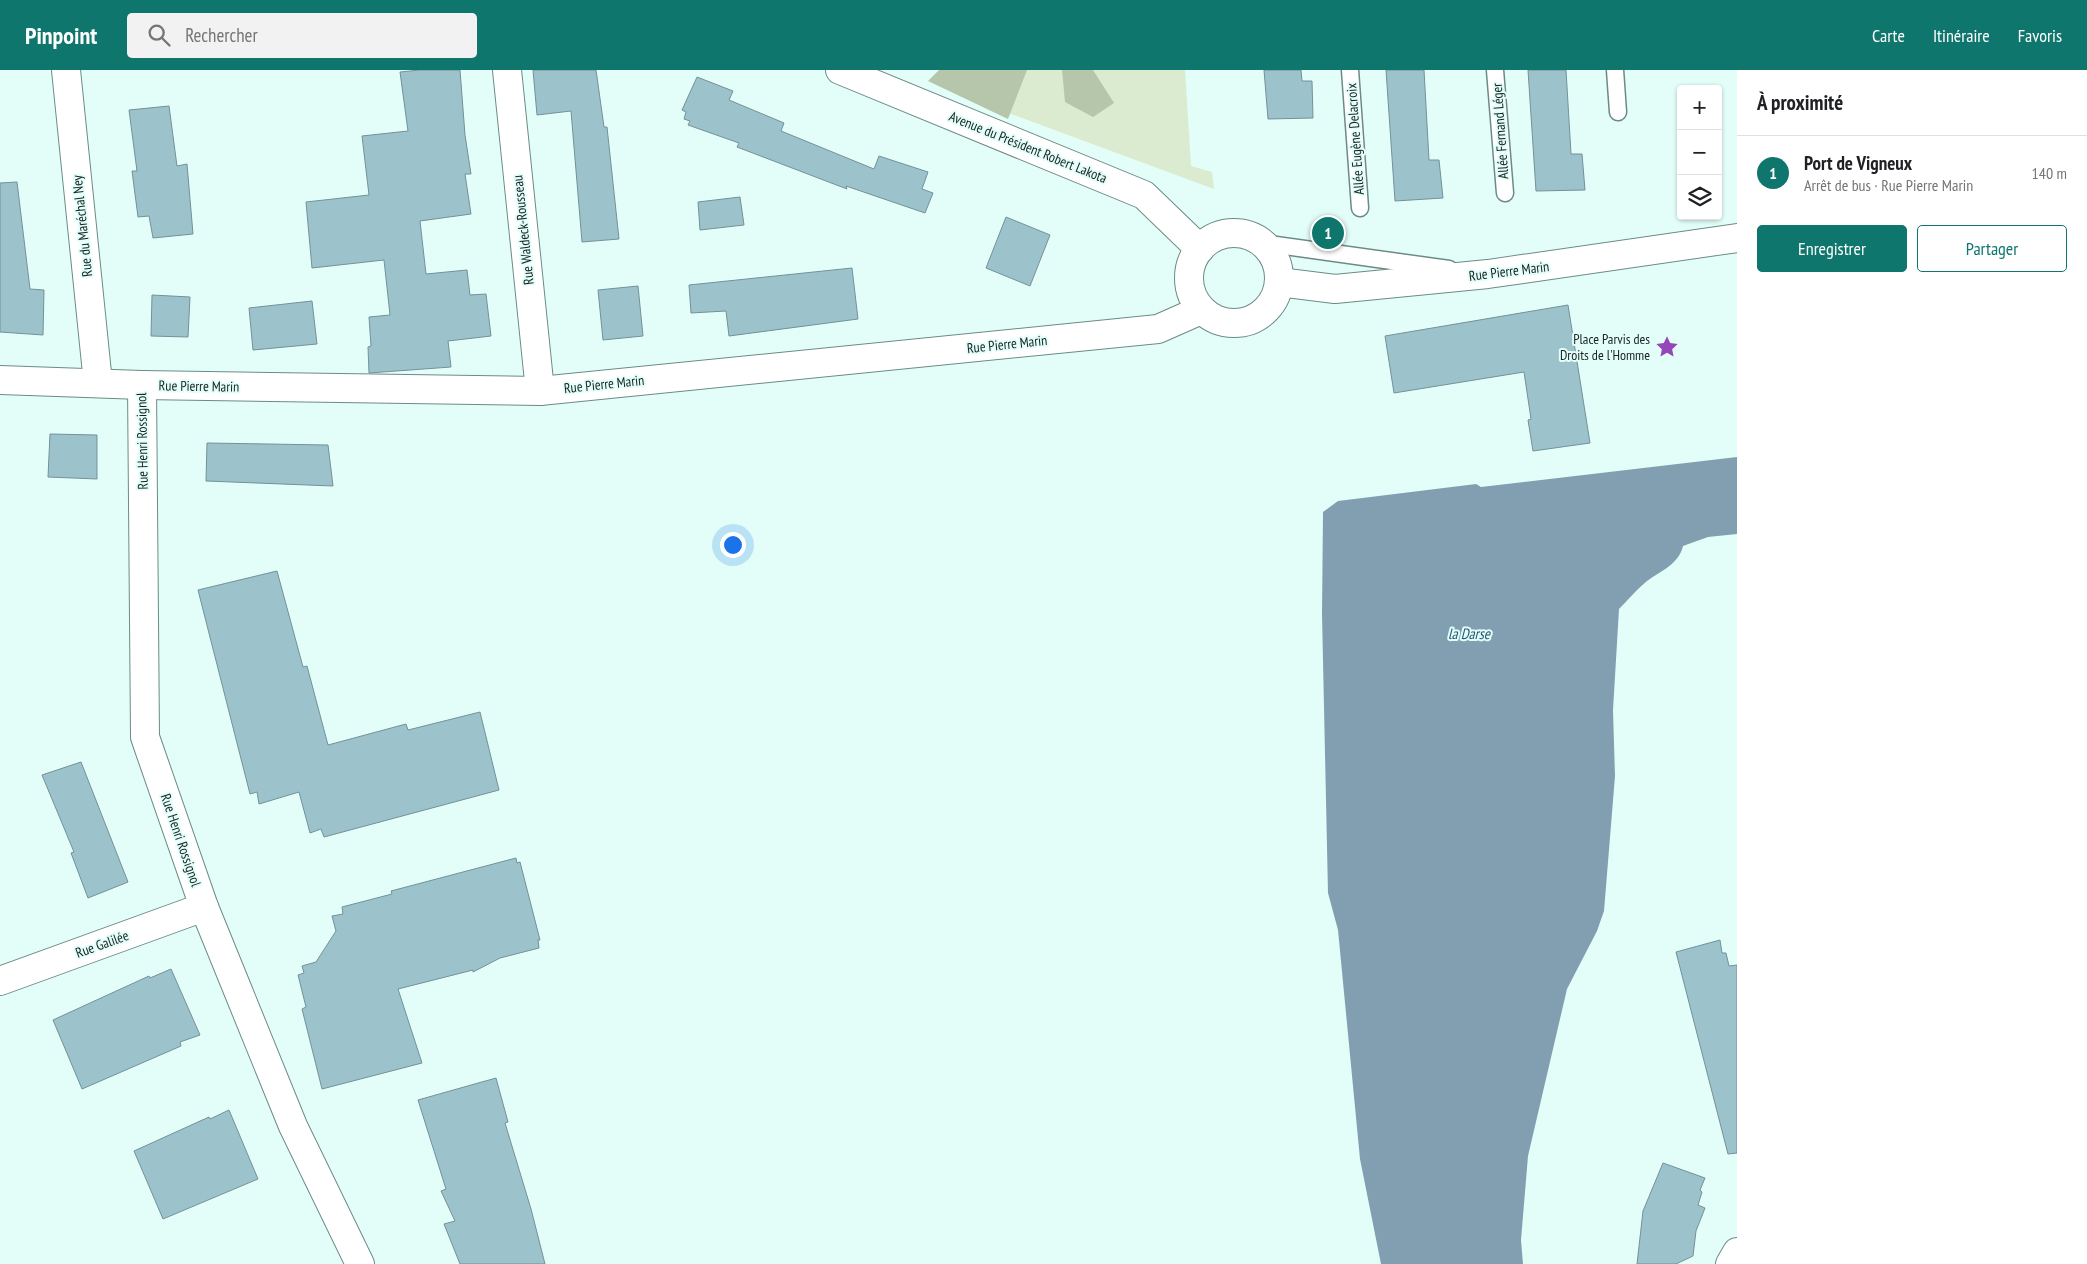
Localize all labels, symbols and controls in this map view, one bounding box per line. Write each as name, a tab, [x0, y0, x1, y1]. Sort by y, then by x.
search box	[127, 13, 477, 58]
text: Pinpoint	[25, 20, 97, 51]
icon: search	[145, 21, 173, 49]
text: Rechercher	[185, 23, 258, 47]
text: Carte	[1872, 24, 1905, 47]
text: Itinéraire	[1933, 24, 1990, 47]
text: Favoris	[2018, 24, 2062, 47]
street label: Allée Eugène Delacroix	[1342, 82, 1368, 196]
street label: Allée Fernand Léger	[1488, 82, 1512, 180]
map controls	[1677, 85, 1722, 220]
button: +	[1677, 85, 1722, 130]
text: À proximité	[1757, 89, 1843, 116]
street label: Avenue du Président Robert Lakota	[946, 107, 1110, 187]
button: −	[1677, 130, 1722, 175]
text: Port de Vigneux	[1804, 151, 1912, 175]
text: 1	[1769, 163, 1777, 183]
text: 140 m	[2032, 163, 2067, 183]
street label: Rue du Maréchal Ney	[68, 174, 96, 278]
street label: Rue Waldeck-Rousseau	[508, 174, 538, 286]
button: layers	[1677, 175, 1722, 220]
text: Arrêt de bus · Rue Pierre Marin	[1804, 175, 1973, 195]
pin: 1	[1312, 214, 1344, 252]
button: Enregistrer	[1757, 225, 1907, 272]
button: Partager	[1917, 225, 2067, 272]
street label: Rue Pierre Marin	[1468, 257, 1550, 285]
place label: Place Parvis des Droits de l'Homme	[1560, 330, 1650, 364]
street label: Rue Pierre Marin	[966, 331, 1048, 357]
place icon: Place Parvis des Droits de l'Homme	[1654, 334, 1680, 360]
street label: Rue Pierre Marin	[563, 371, 645, 397]
street label: Rue Pierre Marin	[159, 376, 239, 396]
street label: Rue Henri Rossignol	[132, 392, 152, 490]
your location	[720, 532, 746, 558]
water label: la Darse	[1448, 624, 1491, 643]
street label: Rue Henri Rossignol	[157, 791, 206, 890]
street label: Rue Galilée	[73, 926, 131, 962]

